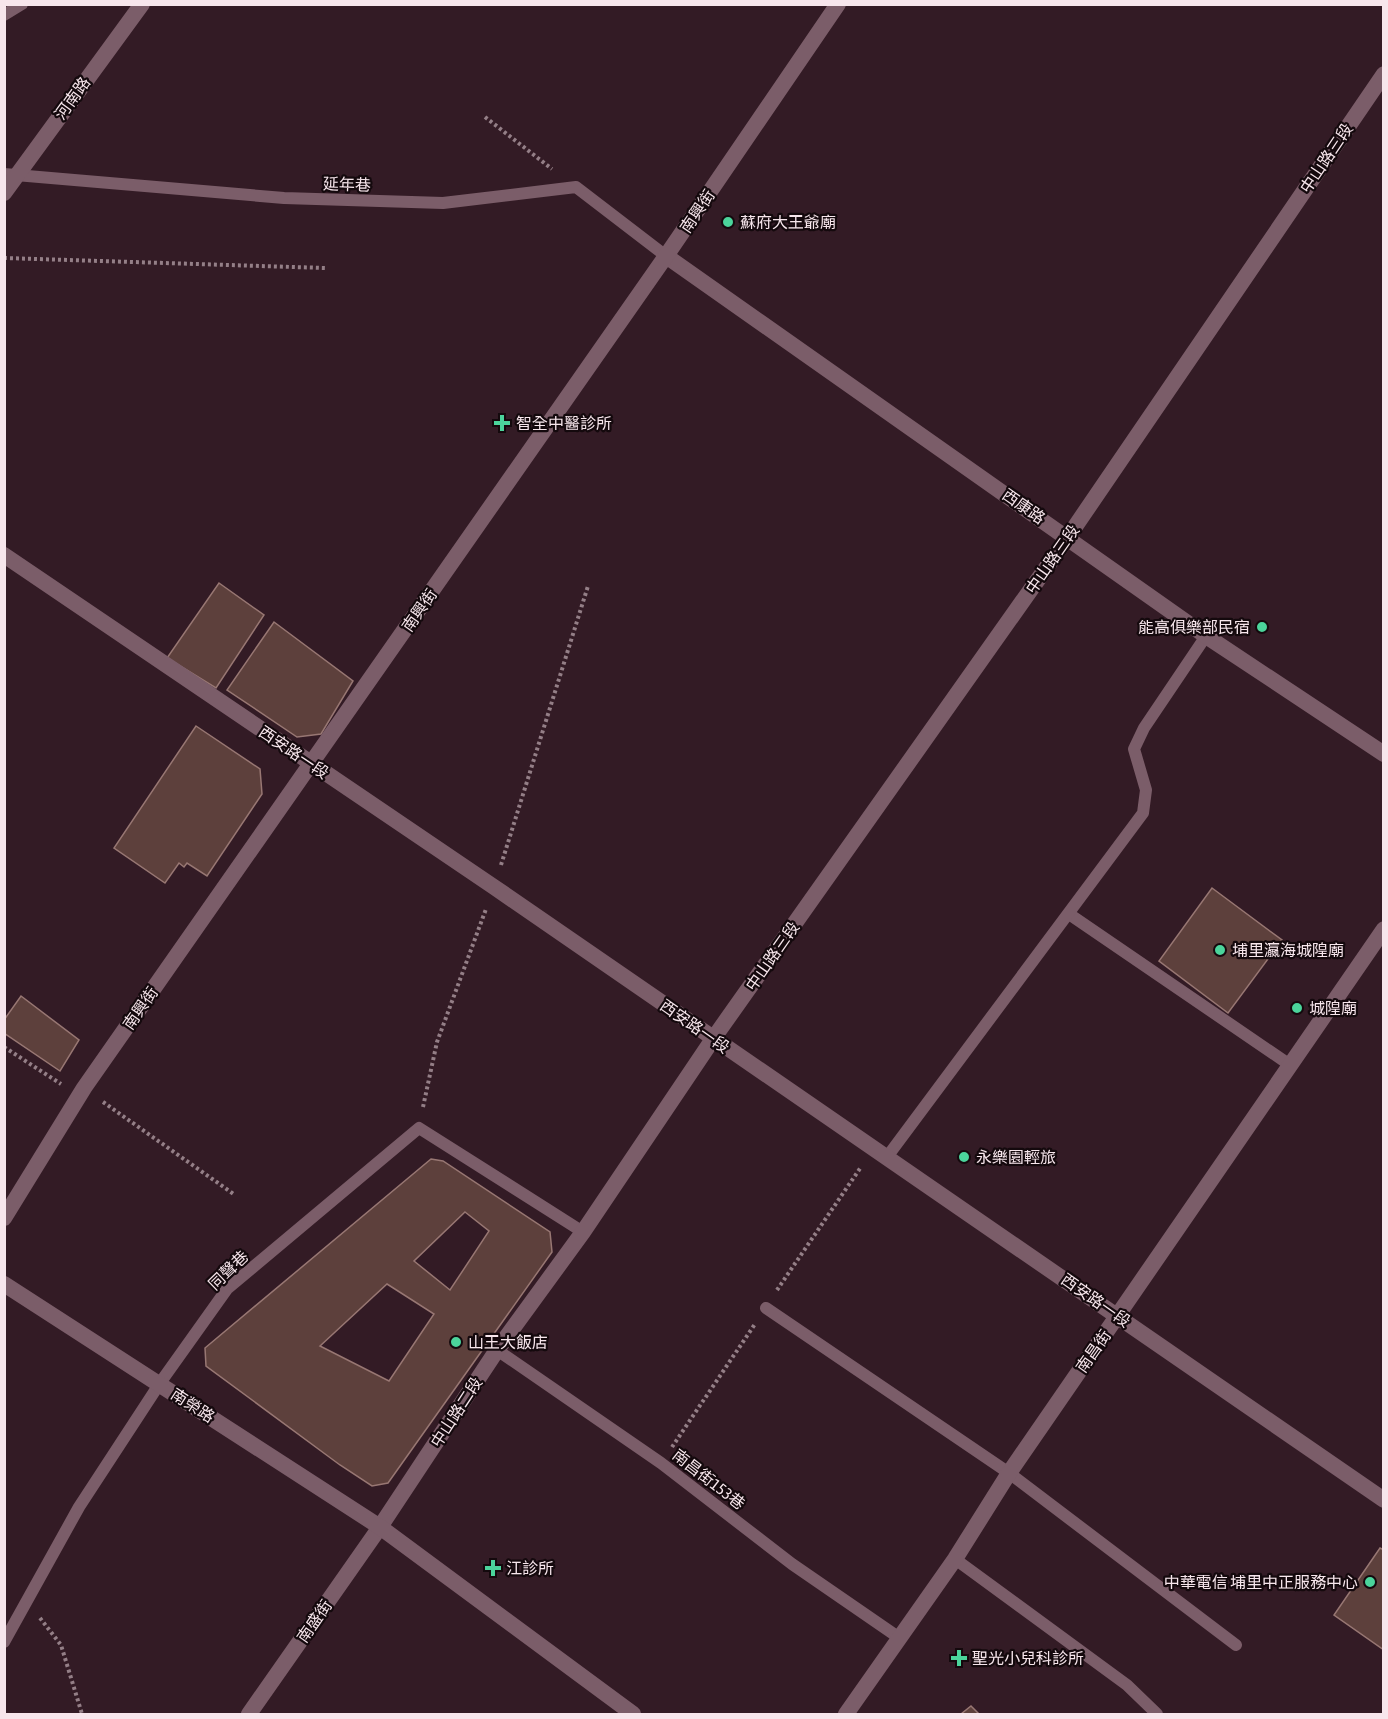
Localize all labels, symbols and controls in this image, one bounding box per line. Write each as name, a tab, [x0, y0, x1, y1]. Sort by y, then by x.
street label: 河南路	[51, 73, 93, 123]
street label: 中山路三段	[1296, 120, 1356, 196]
street label: 延年巷	[323, 174, 371, 194]
street label: 南興街	[676, 186, 718, 236]
place label: 蘇府大王爺廟	[740, 213, 836, 231]
marker: 蘇府大王爺廟	[721, 215, 735, 229]
marker: 智全中醫診所	[493, 414, 511, 432]
place label: 智全中醫診所	[516, 414, 612, 432]
street label: 西康路	[999, 485, 1049, 527]
street label: 中山路三段	[1022, 521, 1082, 597]
street label: 南興街	[398, 585, 440, 635]
place label: 能高俱樂部民宿	[1138, 618, 1250, 636]
marker: 能高俱樂部民宿	[1255, 620, 1269, 634]
street label: 西安路一段	[256, 722, 332, 782]
street label: 中山路三段	[742, 918, 802, 994]
place label: 埔里瀛海城隍廟	[1232, 941, 1344, 959]
marker: 埔里瀛海城隍廟	[1213, 943, 1227, 957]
street label: 南興街	[119, 983, 161, 1033]
street label: 西安路一段	[657, 996, 733, 1056]
place label: 城隍廟	[1309, 999, 1357, 1017]
marker: 城隍廟	[1290, 1001, 1304, 1015]
place label: 永樂園輕旅	[976, 1148, 1056, 1166]
marker: 永樂園輕旅	[957, 1150, 971, 1164]
street label: 同聲巷	[204, 1247, 252, 1293]
street label: 西安路一段	[1058, 1270, 1134, 1330]
street label: 南昌街	[1072, 1326, 1114, 1376]
place label: 山王大飯店	[468, 1333, 548, 1351]
marker: 山王大飯店	[449, 1335, 463, 1349]
street label: 中山路二段	[427, 1374, 485, 1450]
street label: 南榮路	[168, 1384, 218, 1426]
street label: 南昌街153巷	[669, 1445, 749, 1513]
marker: 江診所	[484, 1559, 502, 1577]
place label: 江診所	[506, 1559, 554, 1577]
place label: 中華電信 埔里中正服務中心	[1164, 1573, 1358, 1591]
marker: 中華電信 埔里中正服務中心	[1363, 1575, 1377, 1589]
street label: 南盛街	[293, 1596, 335, 1646]
marker: 聖光小兒科診所	[950, 1649, 968, 1667]
place label: 聖光小兒科診所	[972, 1649, 1084, 1667]

